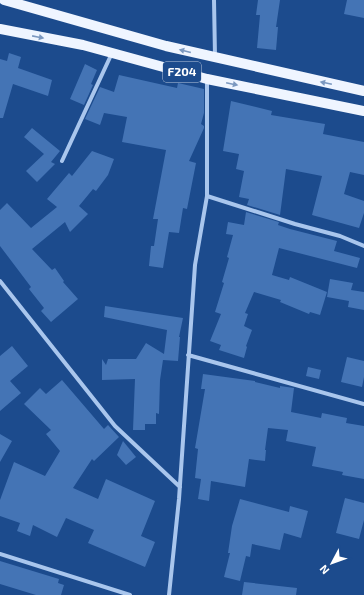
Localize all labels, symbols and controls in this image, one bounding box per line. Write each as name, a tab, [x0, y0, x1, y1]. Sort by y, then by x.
one-way arrow	[32, 34, 44, 40]
one-way arrow	[179, 48, 192, 54]
road number: F204	[163, 62, 201, 82]
one-way arrow	[320, 79, 332, 85]
one-way arrow	[226, 82, 239, 88]
north arrow	[312, 543, 352, 583]
text: N	[317, 563, 332, 577]

